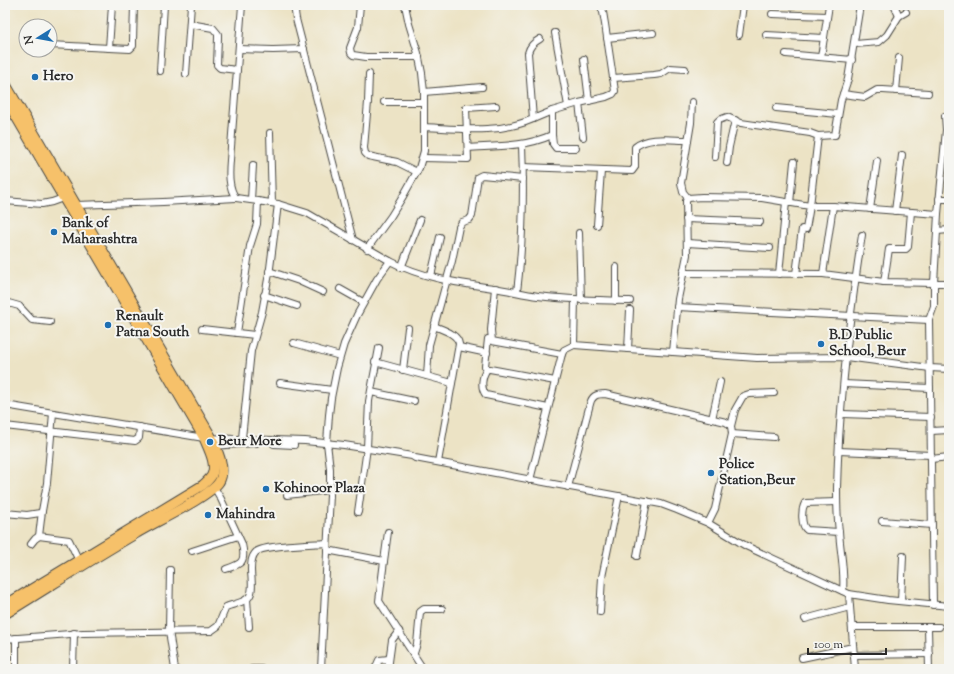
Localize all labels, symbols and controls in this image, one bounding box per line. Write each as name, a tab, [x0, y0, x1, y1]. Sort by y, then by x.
north arrow	[18, 18, 58, 58]
text: N	[20, 34, 38, 47]
place label: Hero	[43, 67, 74, 87]
marker: Hero	[30, 72, 40, 82]
place label: Bank of Maharashtra	[62, 214, 138, 250]
marker: Bank of Maharashtra	[49, 227, 59, 237]
place label: Renault Patna South	[116, 307, 190, 343]
marker: Renault Patna South	[103, 320, 113, 330]
place label: B.D Public School, Beur	[829, 326, 907, 362]
marker: B.D Public School, Beur	[816, 339, 826, 349]
place label: Beur More	[218, 432, 282, 452]
marker: Beur More	[205, 437, 215, 447]
place label: Police Station,Beur	[719, 455, 796, 491]
marker: Police Station,Beur	[706, 468, 716, 478]
place label: Kohinoor Plaza	[274, 479, 366, 499]
marker: Kohinoor Plaza	[261, 484, 271, 494]
place label: Mahindra	[216, 505, 276, 525]
marker: Mahindra	[203, 510, 213, 520]
scale bar	[808, 630, 886, 656]
text: 100 m	[814, 636, 843, 654]

